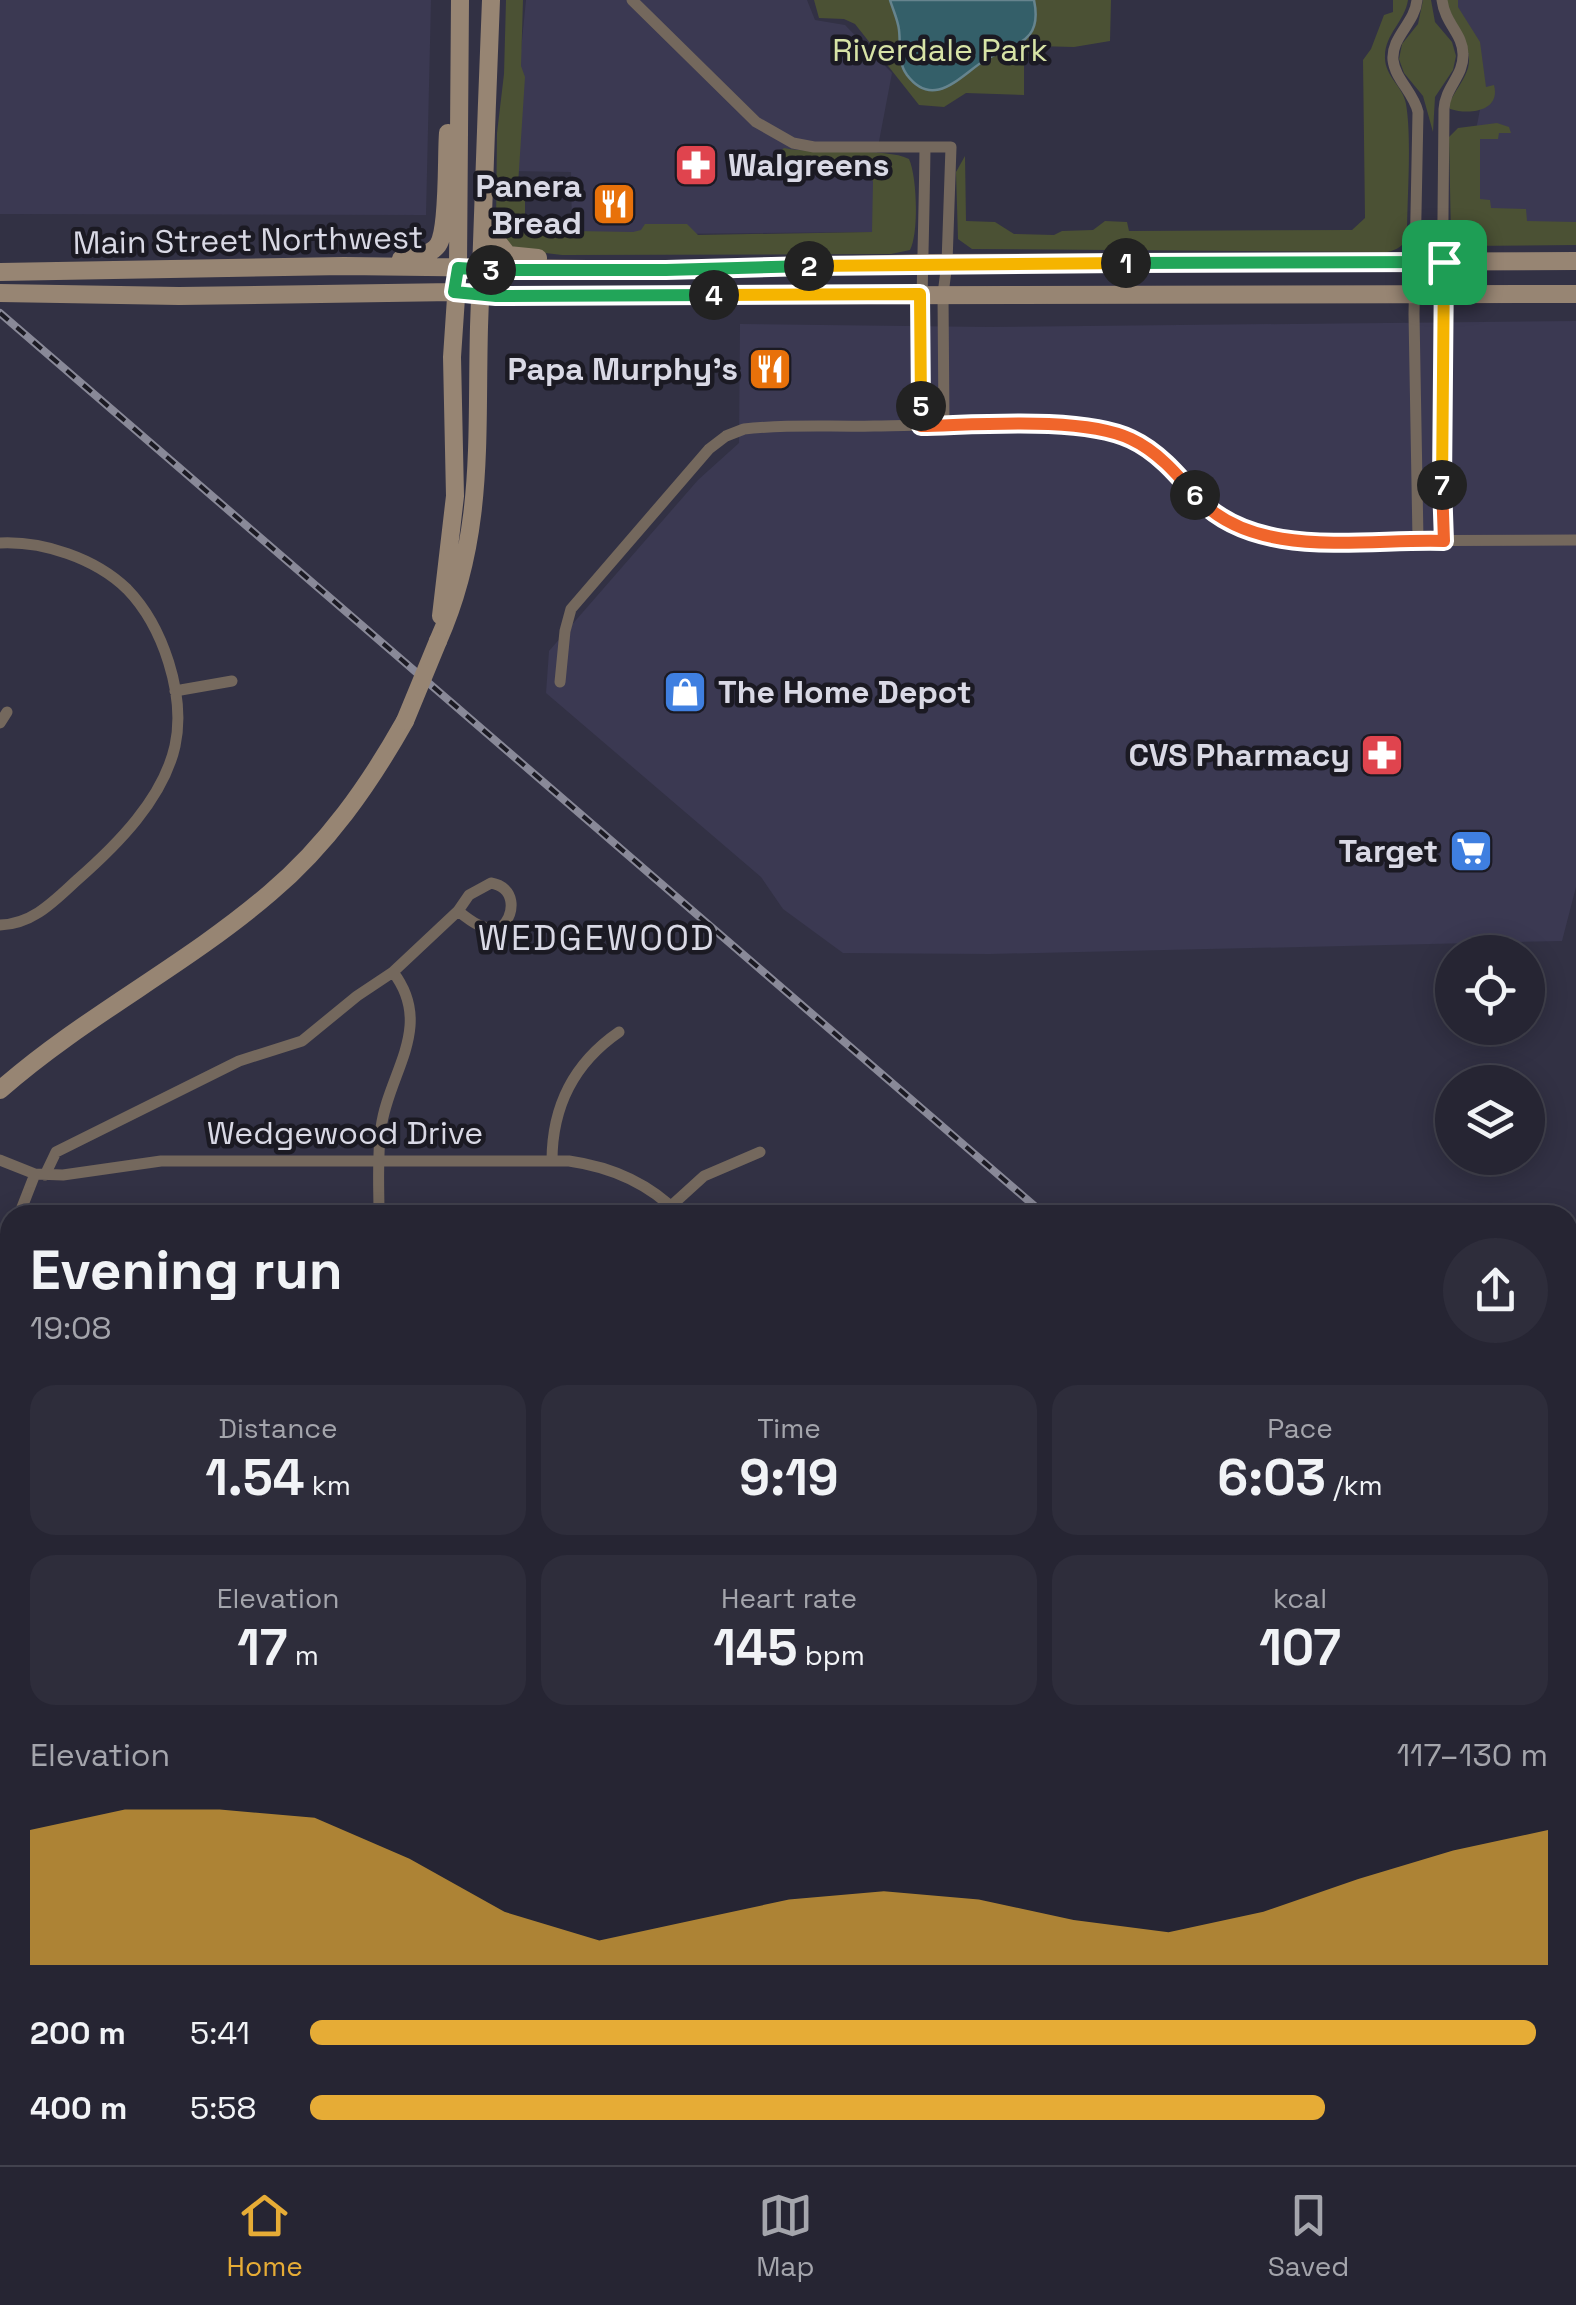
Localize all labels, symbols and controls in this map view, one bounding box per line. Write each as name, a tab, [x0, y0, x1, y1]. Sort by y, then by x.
park label: Riverdale Park	[832, 30, 1048, 70]
pharmacy icon: Walgreens	[673, 142, 719, 188]
place label: Walgreens	[728, 145, 889, 185]
place label: Panera Bread	[476, 166, 582, 243]
restaurant icon: Panera Bread	[591, 181, 637, 227]
street label: Main Street Northwest	[72, 217, 424, 263]
pin	[1402, 220, 1487, 305]
icon: arrive	[1417, 235, 1472, 290]
pin: 1	[1101, 238, 1151, 288]
pin: 2	[784, 241, 834, 291]
pin: 3	[466, 245, 516, 295]
text: 1	[1120, 245, 1132, 281]
text: 2	[801, 248, 817, 284]
text: 3	[482, 252, 500, 288]
pin: 4	[689, 270, 739, 320]
text: 4	[705, 277, 723, 313]
restaurant icon: Papa Murphy's	[747, 346, 793, 392]
place label: Papa Murphy's	[507, 349, 738, 389]
pin: 5	[896, 381, 946, 431]
text: 5	[913, 388, 929, 424]
pin: 7	[1417, 460, 1467, 510]
text: 7	[1434, 467, 1450, 503]
pin: 6	[1170, 470, 1220, 520]
text: 6	[1186, 477, 1204, 513]
shop icon: The Home Depot	[662, 669, 708, 715]
place label: The Home Depot	[718, 672, 971, 712]
pharmacy icon: CVS Pharmacy	[1359, 732, 1405, 778]
place label: CVS Pharmacy	[1128, 735, 1350, 775]
supermarket icon: Target	[1448, 828, 1494, 874]
place label: Target	[1338, 831, 1438, 871]
district label: WEDGEWOOD	[478, 916, 716, 960]
map controls	[1435, 935, 1545, 1175]
button: locate	[1435, 935, 1545, 1045]
button: layers	[1435, 1065, 1545, 1175]
street label: Wedgewood Drive	[207, 1113, 483, 1153]
text: Evening run	[30, 1235, 343, 1305]
button: share	[1443, 1238, 1548, 1343]
text: 19:08	[30, 1308, 112, 1348]
text: Distance	[218, 1410, 338, 1446]
text: Time	[757, 1410, 821, 1446]
text: Pace	[1267, 1410, 1333, 1446]
text: 1.54	[205, 1446, 304, 1510]
text: 9:19	[739, 1446, 839, 1510]
text: 6:03	[1217, 1446, 1326, 1510]
text: km	[304, 1467, 351, 1503]
text: /km	[1326, 1467, 1383, 1503]
text: Elevation	[217, 1580, 339, 1616]
text: Heart rate	[721, 1580, 857, 1616]
text: kcal	[1273, 1580, 1327, 1616]
text: 17	[237, 1616, 288, 1680]
text: 145	[713, 1616, 798, 1680]
text: 107	[1259, 1616, 1341, 1680]
text: m	[288, 1637, 319, 1673]
text: bpm	[798, 1637, 865, 1673]
text: Elevation	[30, 1735, 170, 1775]
text: 117–130 m	[1397, 1735, 1548, 1775]
text: 200 m	[30, 2013, 126, 2053]
text: 5:41	[190, 2013, 250, 2053]
text: 400 m	[30, 2088, 127, 2128]
text: 5:58	[190, 2088, 256, 2128]
tab: Home	[227, 2188, 303, 2284]
tab: Map	[756, 2188, 815, 2284]
tab: Saved	[1268, 2188, 1349, 2284]

